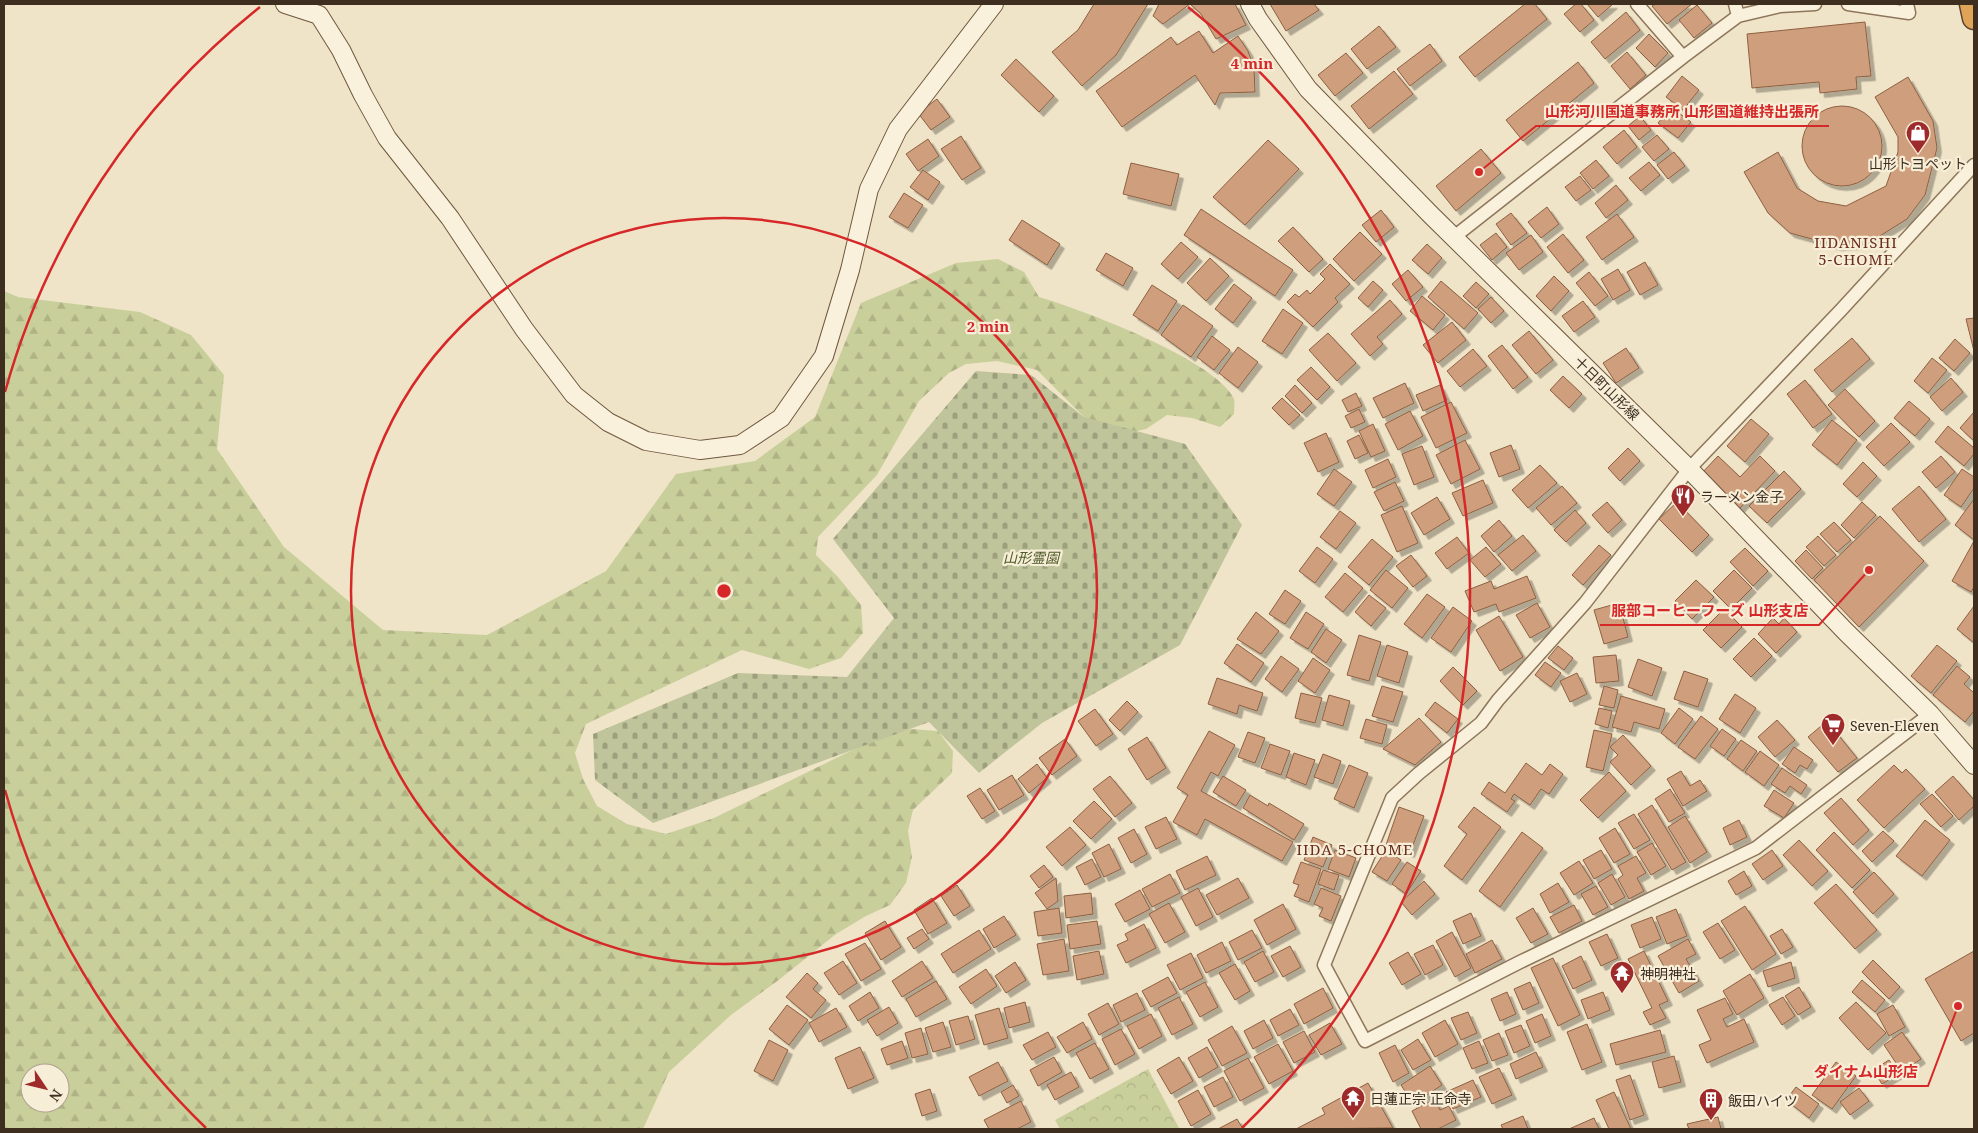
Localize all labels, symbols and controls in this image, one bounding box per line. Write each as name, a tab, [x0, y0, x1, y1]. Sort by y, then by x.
text: 4 min	[1231, 53, 1273, 73]
callout: 山形河川国道事務所 山形国道維持出張所	[1536, 96, 1829, 126]
text: 山形河川国道事務所 山形国道維持出張所	[1545, 101, 1819, 121]
shop icon: 山形トヨペット	[1905, 120, 1931, 154]
place label: 山形トヨペット	[1869, 154, 1967, 173]
district label: IIDANISHI 5-CHOME	[1814, 232, 1898, 269]
text: 2 min	[967, 316, 1009, 336]
street label: 十日町山形線	[1570, 352, 1644, 424]
restaurant icon: ラーメン金子	[1670, 483, 1696, 517]
place label: ラーメン金子	[1700, 487, 1783, 506]
park label: 山形霊園	[1003, 548, 1061, 567]
centre of rings	[715, 582, 733, 600]
callout: 服部コーヒーフーズ 山形支店	[1600, 595, 1819, 625]
text: 服部コーヒーフーズ 山形支店	[1611, 600, 1809, 620]
supermarket icon: Seven-Eleven	[1820, 712, 1846, 746]
place label: Seven-Eleven	[1850, 716, 1939, 735]
district label: IIDA 5-CHOME	[1297, 839, 1413, 859]
temple icon: 神明神社	[1609, 960, 1635, 994]
place label: 神明神社	[1640, 964, 1696, 983]
callout: ダイナム山形店	[1803, 1056, 1928, 1086]
text: ダイナム山形店	[1814, 1061, 1918, 1081]
north arrow	[20, 1063, 70, 1113]
temple icon: 日蓮正宗 正命寺	[1340, 1085, 1366, 1119]
text: N	[45, 1086, 67, 1106]
building icon: 飯田ハイツ	[1698, 1087, 1724, 1121]
place label: 日蓮正宗 正命寺	[1370, 1089, 1472, 1108]
place label: 飯田ハイツ	[1728, 1091, 1798, 1110]

